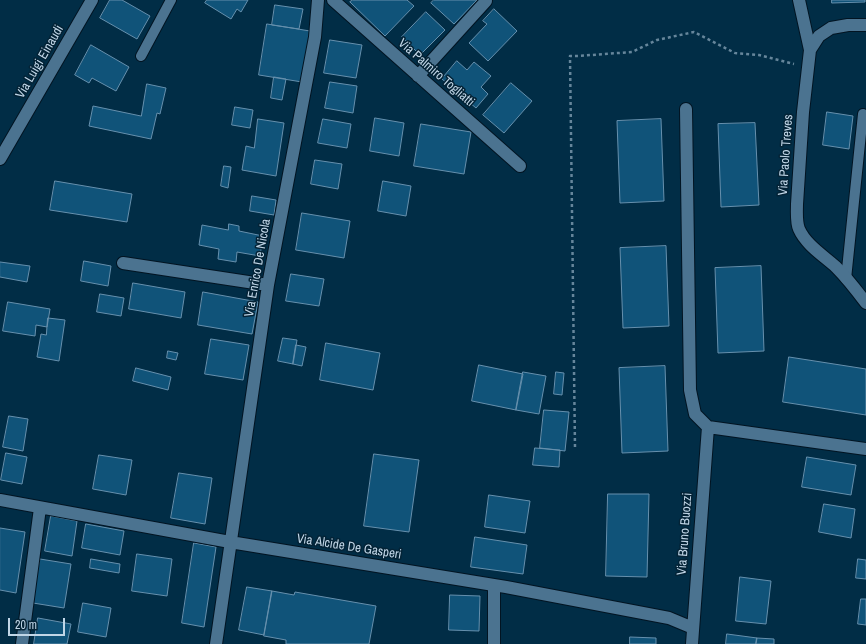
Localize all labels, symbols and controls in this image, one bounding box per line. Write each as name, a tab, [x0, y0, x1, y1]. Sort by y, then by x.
street label: Via Luigi Einaudi	[13, 23, 67, 101]
street label: Via Palmiro Togliatti	[395, 36, 477, 110]
street label: Via Paolo Treves	[775, 114, 797, 196]
street label: Via Enrico De Nicola	[242, 218, 274, 318]
street label: Via Bruno Buozzi	[674, 492, 696, 576]
street label: Via Alcide De Gasperi	[295, 531, 403, 563]
scale bar	[10, 610, 67, 636]
text: 20 m	[15, 617, 37, 633]

